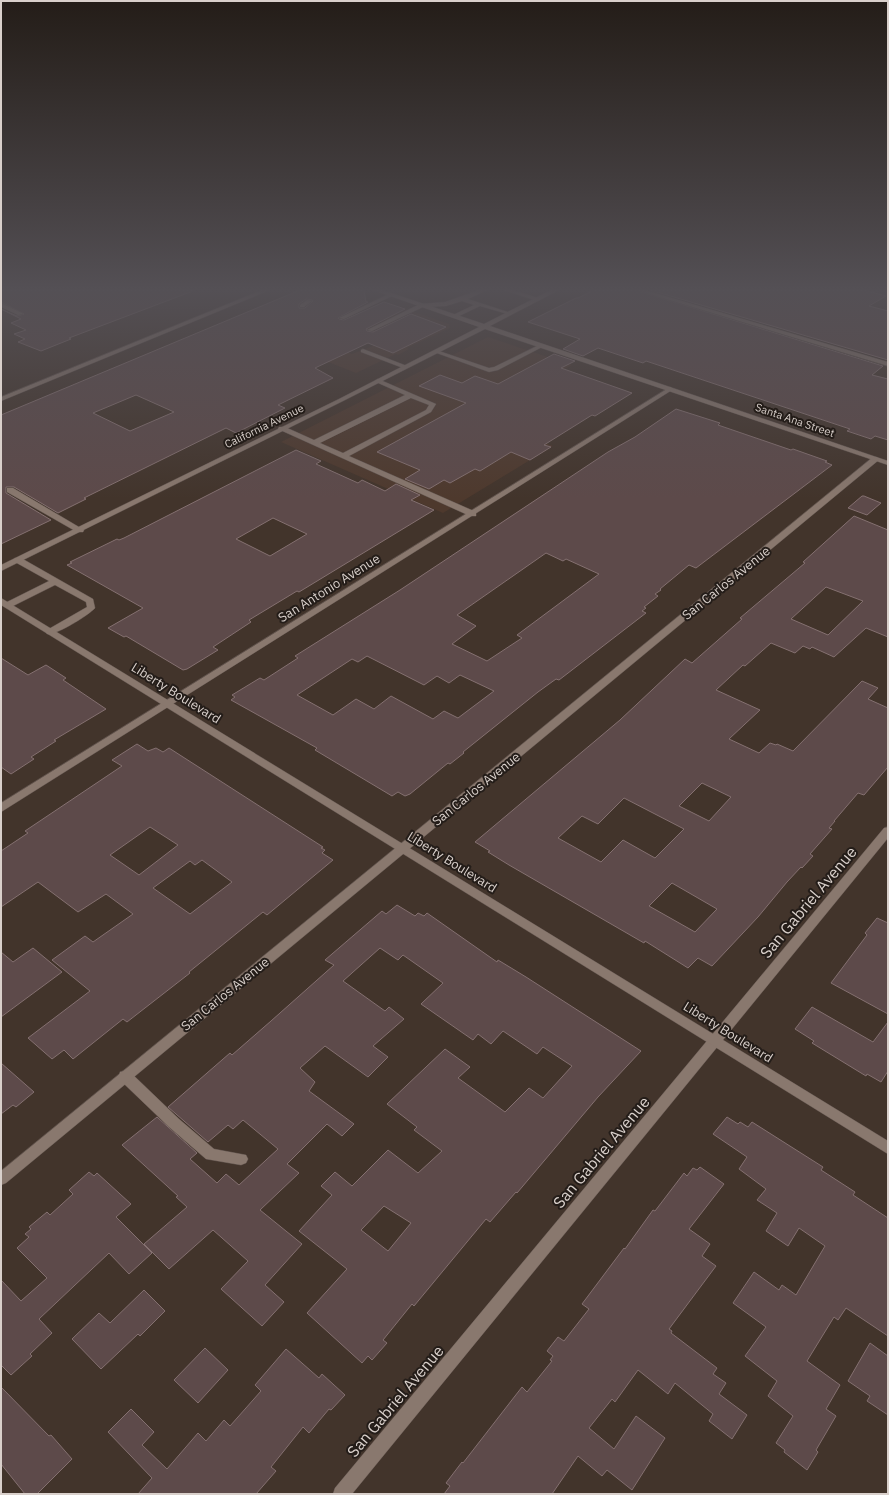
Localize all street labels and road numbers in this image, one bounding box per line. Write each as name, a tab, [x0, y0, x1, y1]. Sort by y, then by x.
street label: Santa Ana Street	[754, 400, 837, 440]
street label: California Avenue	[222, 401, 306, 451]
street label: San Carlos Avenue	[679, 542, 773, 624]
street label: San Antonio Avenue	[275, 550, 383, 626]
street label: Liberty Boulevard	[128, 659, 224, 727]
street label: San Carlos Avenue	[429, 748, 523, 830]
street label: Liberty Boulevard	[404, 828, 500, 896]
street label: San Gabriel Avenue	[755, 842, 861, 962]
street label: San Carlos Avenue	[178, 953, 272, 1035]
street label: Liberty Boulevard	[680, 998, 776, 1066]
street label: San Gabriel Avenue	[548, 1092, 654, 1212]
street label: San Gabriel Avenue	[342, 1341, 448, 1461]

